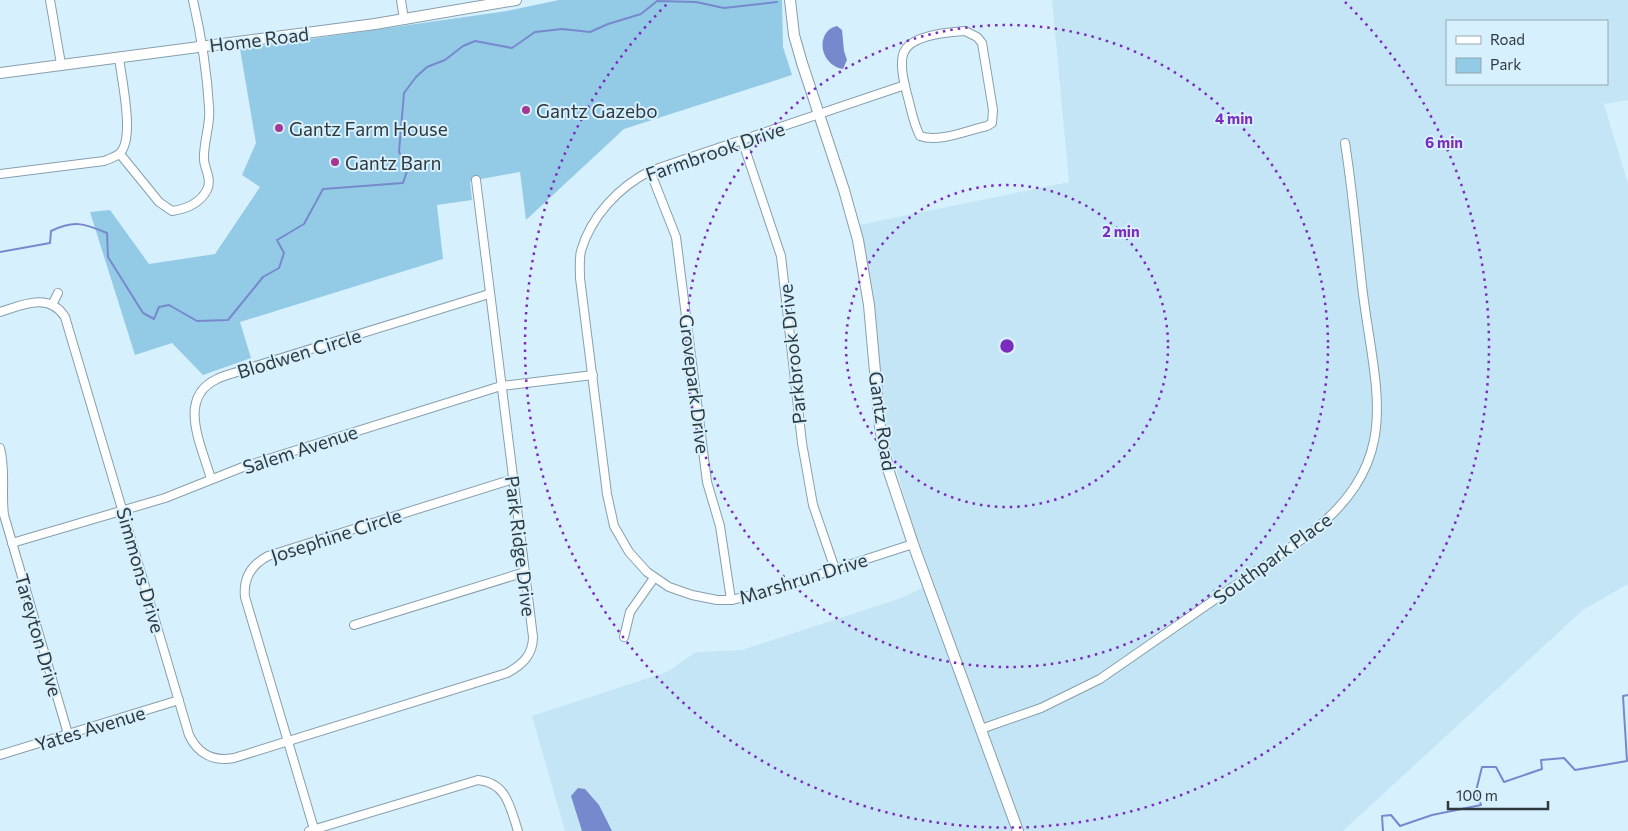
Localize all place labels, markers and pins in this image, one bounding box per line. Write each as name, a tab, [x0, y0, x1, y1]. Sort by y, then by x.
place label: Gantz Gazebo	[536, 99, 658, 122]
marker: Gantz Gazebo	[520, 104, 532, 116]
place label: Gantz Farm House	[289, 117, 448, 140]
marker: Gantz Farm House	[273, 122, 285, 134]
place label: Gantz Barn	[345, 151, 441, 174]
marker: Gantz Barn	[329, 156, 341, 168]
centre of rings	[998, 337, 1016, 355]

